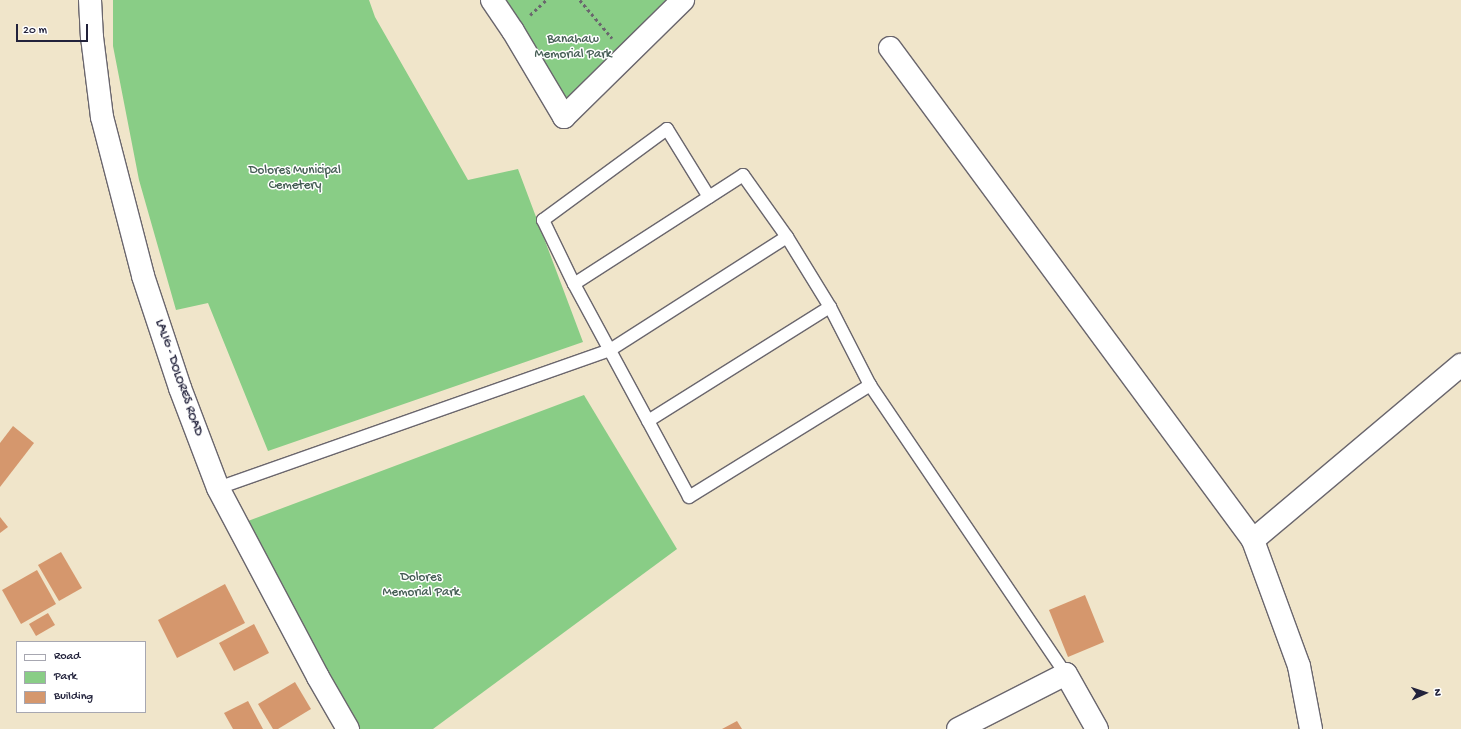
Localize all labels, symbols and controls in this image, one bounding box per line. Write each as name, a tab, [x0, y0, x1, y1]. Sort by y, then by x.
scale bar	[18, 16, 90, 42]
text: 20 m	[23, 24, 47, 38]
park label: Banahaw Memorial Park	[534, 33, 612, 64]
park label: Dolores Municipal Cemetery	[249, 164, 341, 195]
street label: LALIG - DOLORES ROAD	[151, 318, 205, 438]
park label: Dolores Memorial Park	[382, 571, 460, 602]
legend	[16, 641, 146, 713]
text: Road	[54, 650, 80, 664]
text: Park	[54, 670, 77, 684]
north arrow	[1405, 673, 1445, 713]
text: N	[1431, 688, 1443, 696]
text: Building	[54, 690, 93, 704]

